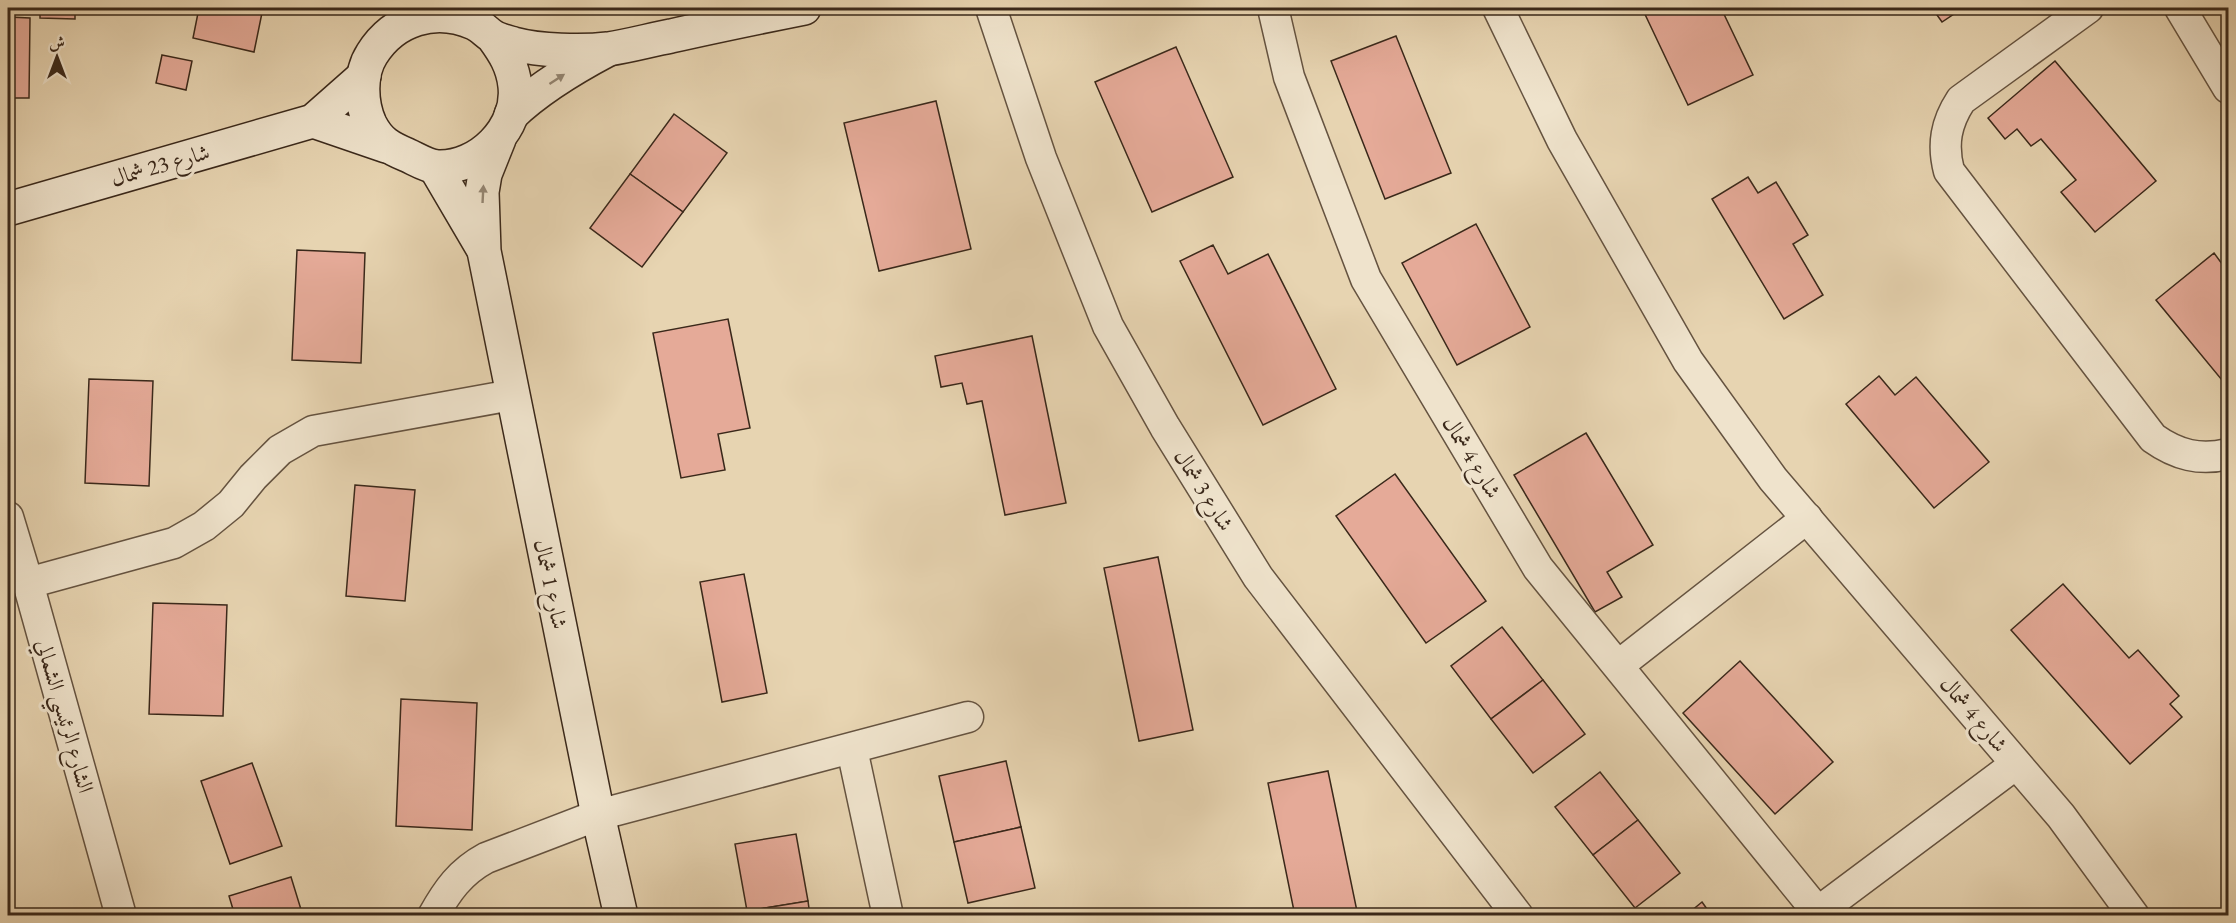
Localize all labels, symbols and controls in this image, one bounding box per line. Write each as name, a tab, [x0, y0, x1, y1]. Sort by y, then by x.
north arrow	[27, 27, 87, 87]
text: ش	[49, 32, 65, 53]
one-way arrow	[549, 74, 565, 85]
street label: شارع 23 شمال	[107, 137, 214, 197]
one-way arrow	[478, 184, 487, 203]
street label: شارع 4 شمال	[1433, 410, 1508, 506]
street label: شارع 3 شمال	[1164, 444, 1240, 538]
street label: شارع 1 شمال	[523, 536, 575, 632]
street label: الشارع الرئيسي الشمالي	[23, 636, 101, 798]
street label: شارع 4 شمال	[1931, 670, 2014, 761]

